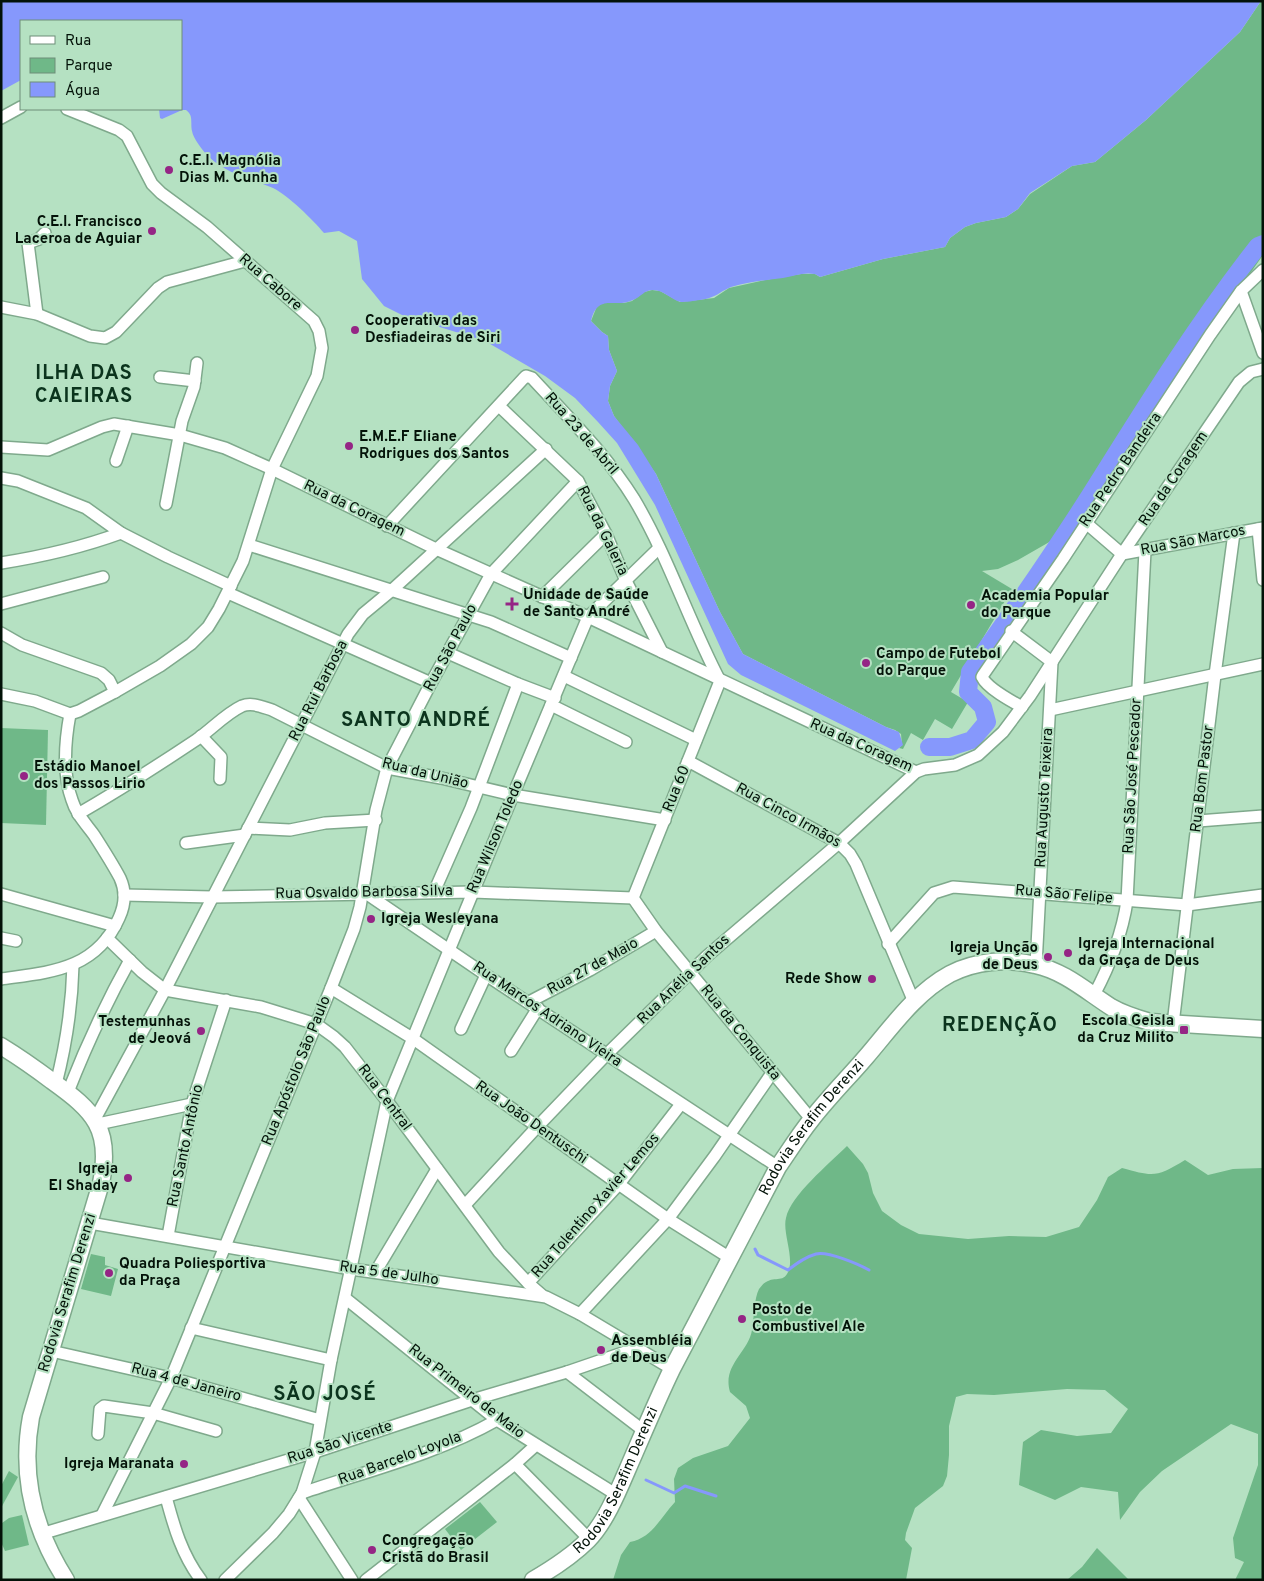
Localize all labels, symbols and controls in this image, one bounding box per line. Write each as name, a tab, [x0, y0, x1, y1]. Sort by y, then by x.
legend	[20, 20, 182, 110]
text: Rua	[65, 32, 91, 51]
text: Parque	[65, 57, 113, 76]
text: Água	[65, 81, 100, 101]
place label: C.E.I. Magnólia Dias M. Cunha	[179, 152, 281, 188]
marker: C.E.I. Magnólia Dias M. Cunha	[163, 164, 175, 176]
place label: C.E.I. Francisco Laceroa de Aguiar	[15, 213, 143, 249]
marker: C.E.I. Francisco Laceroa de Aguiar	[146, 225, 158, 237]
street label: Rua Cabore	[234, 250, 306, 316]
place label: Cooperativa das Desfiadeiras de Siri	[365, 312, 500, 348]
marker: Cooperativa das Desfiadeiras de Siri	[349, 324, 361, 336]
district label: ILHA DAS CAIEIRAS	[35, 361, 133, 410]
street label: Rua 23 de Abril	[540, 389, 622, 479]
street label: Rua Pedro Bandeira	[1076, 409, 1166, 531]
place label: E.M.E.F Eliane Rodrigues dos Santos	[359, 428, 509, 464]
street label: Rua da Coragem	[1135, 428, 1213, 530]
marker: E.M.E.F Eliane Rodrigues dos Santos	[343, 440, 355, 452]
street label: Rua da Coragem	[300, 476, 408, 542]
street label: Rua da Galeria	[572, 483, 632, 579]
street label: Rua São Marcos	[1139, 522, 1247, 560]
place label: Unidade de Saúde de Santo André	[523, 586, 649, 622]
place label: Academia Popular do Parque	[981, 587, 1110, 623]
marker: Unidade de Saúde de Santo André	[505, 597, 519, 611]
marker: Academia Popular do Parque	[965, 599, 977, 611]
street label: Rua São Paulo	[420, 601, 482, 695]
street label: Rua Rui Barbosa	[285, 637, 353, 745]
place label: Campo de Futebol do Parque	[876, 645, 1001, 681]
marker: Campo de Futebol do Parque	[860, 657, 872, 669]
street label: Rua São José Pescador	[1119, 698, 1147, 854]
district label: SANTO ANDRÉ	[341, 706, 491, 734]
street label: Rua da Coragem	[807, 715, 915, 777]
street label: Rua Bom Pastor	[1187, 724, 1219, 834]
street label: Rua Augusto Teixeira	[1032, 728, 1058, 868]
street label: Rua da União	[380, 754, 470, 794]
place label: Estádio Manoel dos Passos Lirio	[34, 758, 146, 794]
street label: Rua 60	[659, 763, 695, 815]
marker: Estádio Manoel dos Passos Lirio	[18, 770, 30, 782]
street label: Rua Wilson Toledo	[464, 778, 528, 896]
street label: Rua Cinco Irmãos	[732, 779, 844, 853]
street label: Rua São Felipe	[1014, 881, 1114, 909]
street label: Rua Osvaldo Barbosa Silva	[275, 882, 453, 904]
place label: Igreja Wesleyana	[381, 910, 499, 929]
marker: Igreja Wesleyana	[365, 913, 377, 925]
street label: Rua Anélia Santos	[634, 931, 734, 1029]
street label: Rua 27 de Maio	[544, 934, 642, 1000]
place label: Igreja Internacional da Graça de Deus	[1078, 935, 1215, 971]
place label: Igreja Unção de Deus	[950, 939, 1038, 975]
marker: Igreja Internacional da Graça de Deus	[1062, 947, 1074, 959]
marker: Igreja Unção de Deus	[1042, 951, 1054, 963]
street label: Rua Marcos Adriano Vieira	[469, 958, 625, 1072]
place label: Rede Show	[785, 970, 862, 989]
marker: Rede Show	[866, 973, 878, 985]
street label: Rua da Conquista	[696, 981, 784, 1085]
street label: Rua Apóstolo São Paulo	[258, 993, 336, 1149]
district label: REDENÇÃO	[942, 1012, 1058, 1039]
place label: Escola Geisla da Cruz Milito	[1077, 1012, 1174, 1048]
place label: Testemunhas de Jeová	[98, 1013, 191, 1049]
marker: Escola Geisla da Cruz Milito	[1178, 1024, 1190, 1036]
marker: Testemunhas de Jeová	[195, 1025, 207, 1037]
street label: Rodovia Serafim Derenzi	[755, 1056, 869, 1199]
street label: Rua Central	[353, 1061, 415, 1135]
street label: Rua João Dentuschi	[471, 1077, 591, 1169]
street label: Rua Santo Antônio	[164, 1083, 208, 1209]
street label: Rua Tolentino Xavier Lemos	[528, 1130, 664, 1282]
place label: Igreja El Shaday	[49, 1160, 118, 1196]
marker: Igreja El Shaday	[122, 1172, 134, 1184]
street label: Rodovia Serafim Derenzi	[35, 1211, 101, 1375]
place label: Quadra Poliesportiva da Praça	[119, 1255, 266, 1291]
street label: Rua 5 de Julho	[338, 1258, 440, 1290]
marker: Quadra Poliesportiva da Praça	[103, 1267, 115, 1279]
place label: Posto de Combustivel Ale	[752, 1301, 865, 1337]
marker: Posto de Combustivel Ale	[736, 1313, 748, 1325]
place label: Assembléia de Deus	[611, 1332, 692, 1368]
street label: Rua Primeiro de Maio	[404, 1341, 528, 1443]
marker: Assembléia de Deus	[595, 1344, 607, 1356]
street label: Rua 4 de Janeiro	[129, 1359, 243, 1407]
district label: SÃO JOSÉ	[273, 1380, 377, 1408]
street label: Rodovia Serafim Derenzi	[569, 1404, 663, 1558]
street label: Rua São Vicente	[285, 1417, 395, 1469]
street label: Rua Barcelo Loyola	[336, 1428, 464, 1490]
place label: Igreja Maranata	[64, 1455, 174, 1474]
marker: Igreja Maranata	[178, 1458, 190, 1470]
place label: Congregação Cristã do Brasil	[382, 1532, 489, 1568]
marker: Congregação Cristã do Brasil	[366, 1544, 378, 1556]

